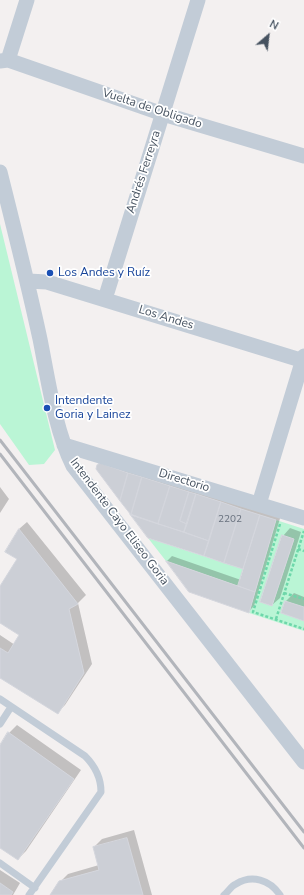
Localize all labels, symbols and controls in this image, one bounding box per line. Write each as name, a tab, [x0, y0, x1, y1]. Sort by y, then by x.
north arrow	[248, 16, 288, 56]
text: N	[267, 16, 281, 34]
street label: Vuelta de Obligado	[100, 86, 204, 132]
street label: Andrés Ferreyra	[124, 129, 164, 215]
place label: Los Andes y Ruíz	[58, 266, 150, 280]
marker: Los Andes y Ruíz	[45, 268, 55, 278]
street label: Los Andes	[137, 303, 195, 333]
place label: Intendente Goria y Lainez	[55, 394, 131, 422]
marker: Intendente Goria y Lainez	[42, 403, 52, 413]
street label: Intendente Cayo Eliseo Goria	[67, 456, 171, 588]
street label: Directorio	[157, 466, 211, 496]
house number: 2202	[218, 514, 242, 526]

